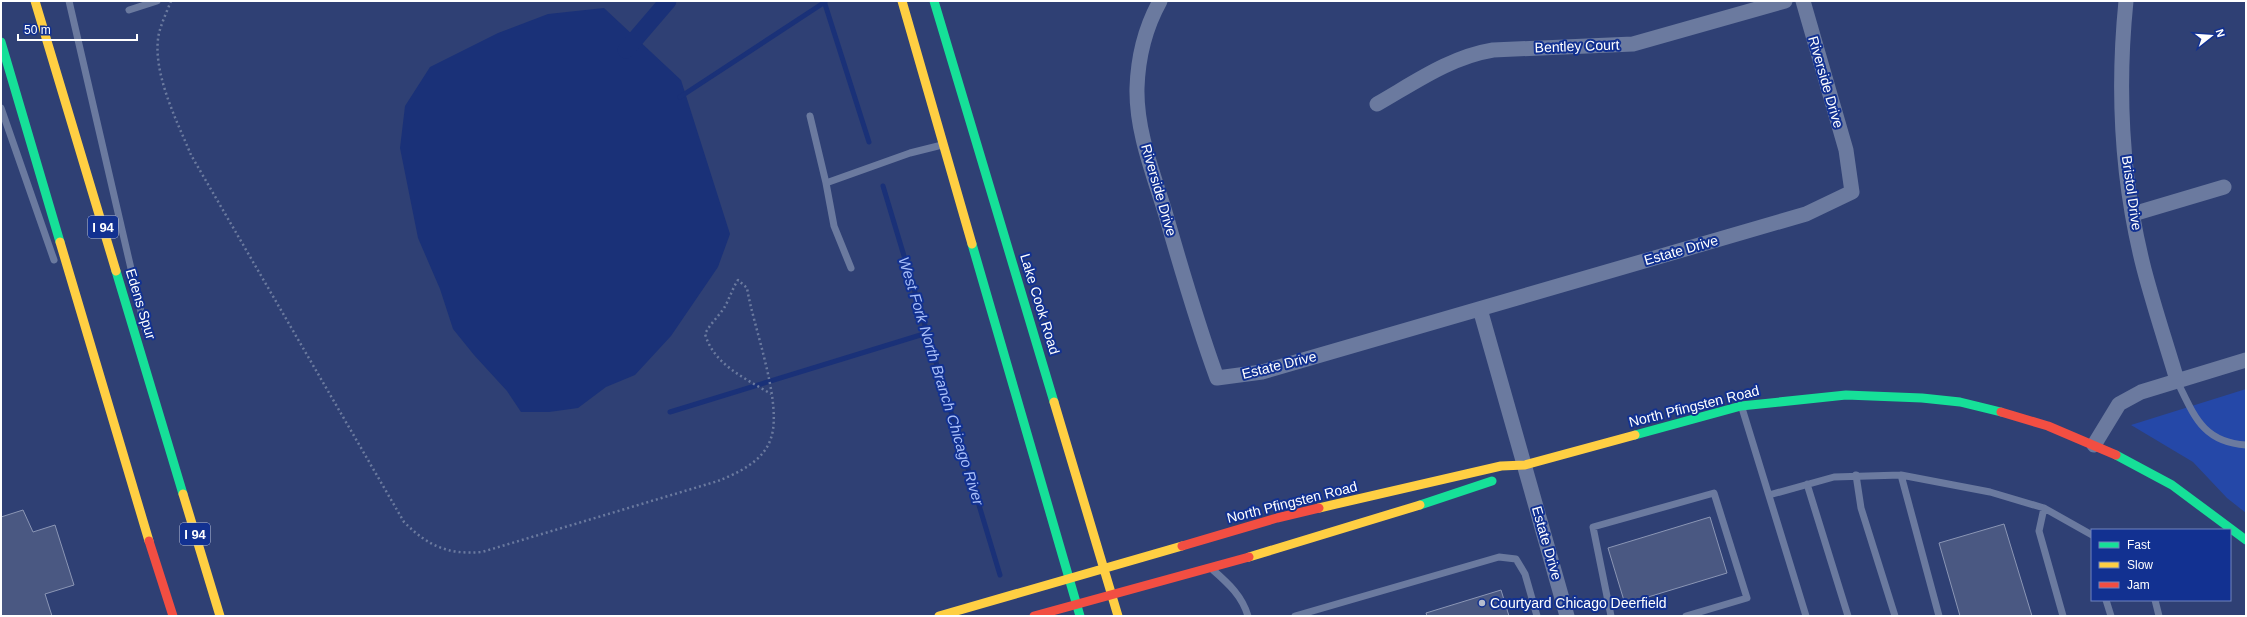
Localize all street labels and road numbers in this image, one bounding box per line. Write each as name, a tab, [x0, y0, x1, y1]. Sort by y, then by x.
street label: Riverside Drive	[1805, 34, 1847, 130]
street label: Bentley Court	[1534, 37, 1620, 55]
street label: Riverside Drive	[1138, 142, 1180, 238]
street label: Bristol Drive	[2119, 155, 2145, 232]
road number: I 94	[88, 216, 118, 238]
street label: Estate Drive	[1642, 232, 1720, 268]
street label: Lake Cook Road	[1017, 252, 1063, 356]
street label: Edens Spur	[123, 267, 159, 342]
street label: Estate Drive	[1240, 348, 1318, 382]
street label: North Pfingsten Road	[1627, 382, 1761, 430]
street label: North Pfingsten Road	[1225, 478, 1359, 526]
street label: Estate Drive	[1529, 504, 1565, 582]
road number: I 94	[180, 523, 210, 545]

